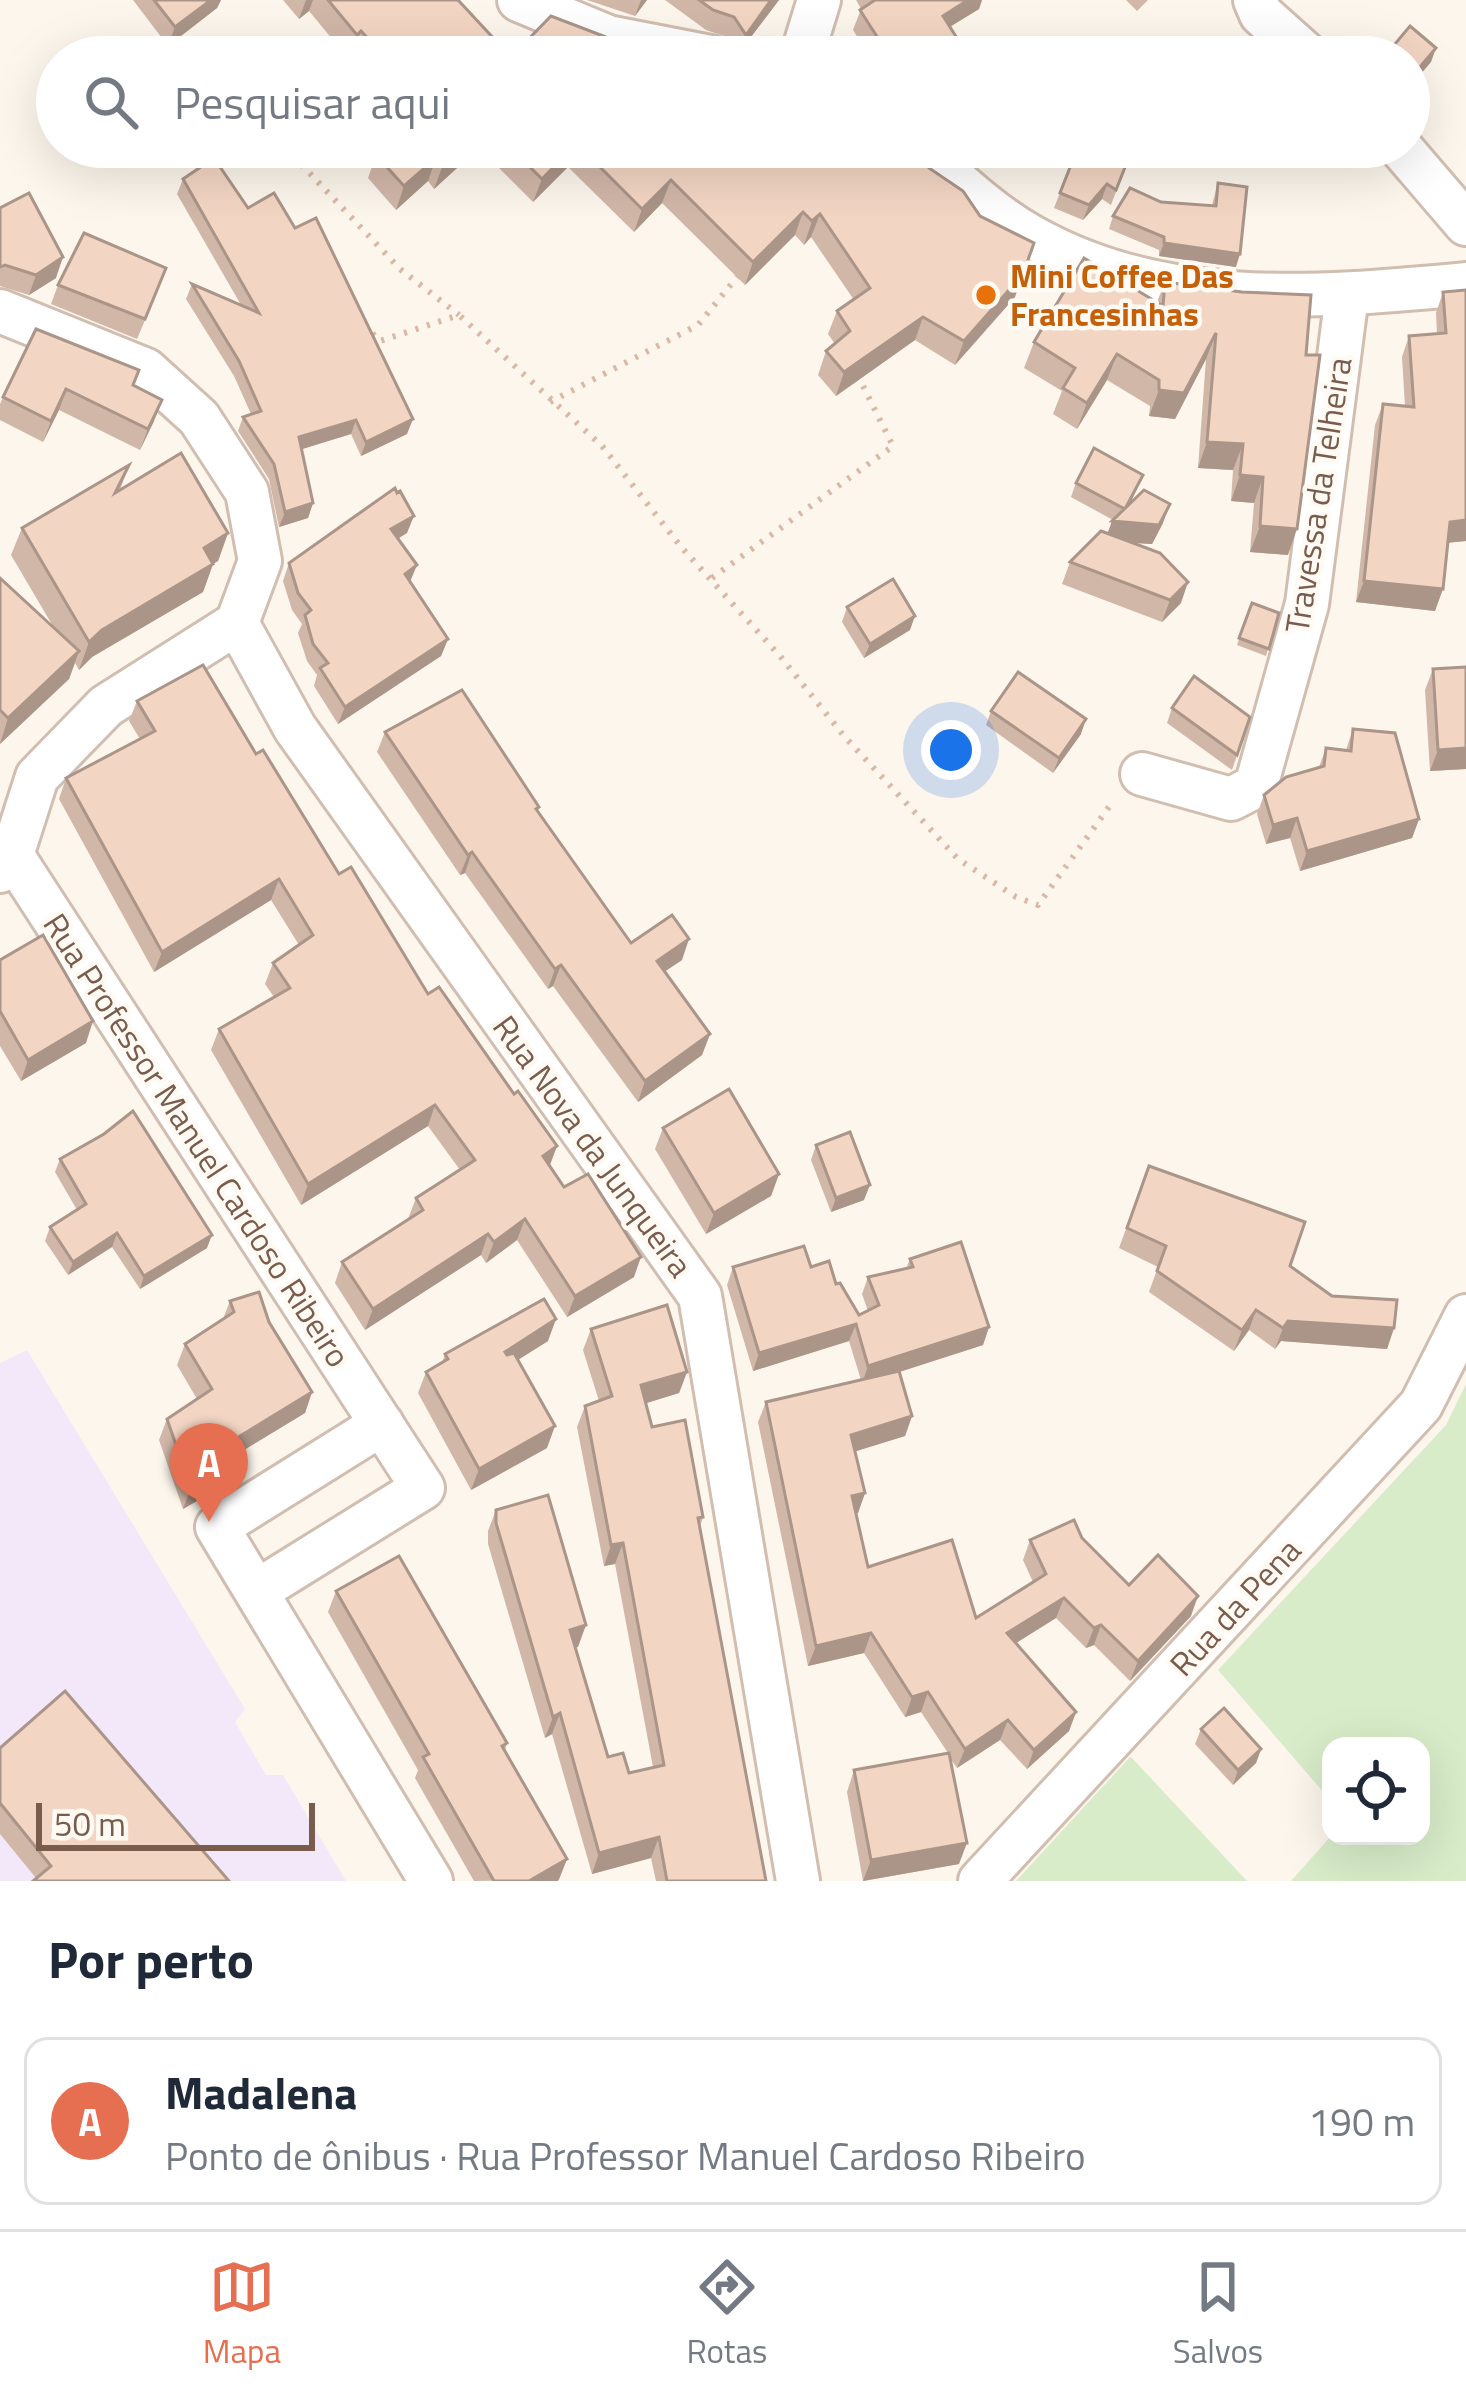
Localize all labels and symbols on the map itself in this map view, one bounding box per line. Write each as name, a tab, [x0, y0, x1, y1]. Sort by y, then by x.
place label: Mini Coffee Das Francesinhas	[1010, 251, 1234, 339]
marker: Mini Coffee Das Francesinhas	[973, 282, 999, 308]
street label: Travessa da Telheira	[1272, 354, 1364, 636]
your location	[921, 720, 981, 780]
street label: Rua Professor Manuel Cardoso Ribeiro	[31, 903, 363, 1377]
street label: Rua Nova da Junqueira	[481, 1005, 705, 1287]
pin: A	[170, 1423, 248, 1522]
street label: Rua da Pena	[1158, 1527, 1312, 1687]
scale bar	[36, 1797, 315, 1850]

